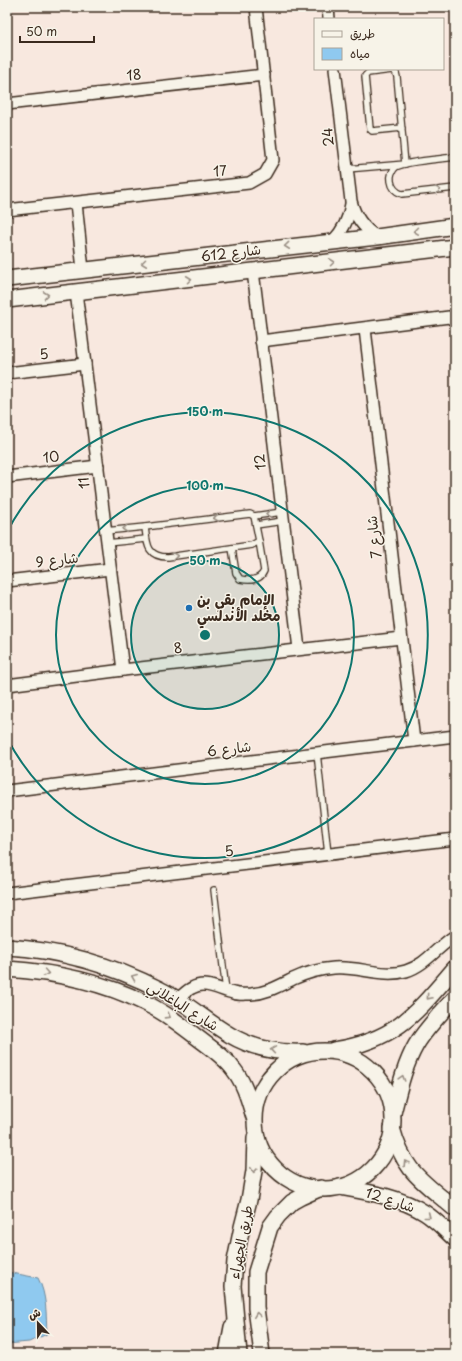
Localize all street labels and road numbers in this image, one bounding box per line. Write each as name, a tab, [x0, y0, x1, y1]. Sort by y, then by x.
street label: 18	[125, 63, 143, 86]
street label: 24	[316, 126, 339, 148]
street label: 17	[212, 159, 228, 182]
street label: شارع 612	[200, 238, 262, 267]
street label: 5	[38, 343, 50, 364]
street label: 10	[41, 445, 60, 468]
street label: 12	[248, 453, 271, 471]
street label: 11	[72, 476, 95, 490]
street label: شارع 7	[360, 515, 387, 560]
street label: شارع 9	[34, 546, 80, 573]
street label: 8	[172, 637, 184, 658]
street label: شارع 6	[205, 735, 252, 762]
street label: 5	[223, 840, 235, 861]
street label: شارع الباغلاني	[142, 975, 223, 1038]
street label: شارع 12	[363, 1182, 418, 1217]
street label: طريق الجهراء	[223, 1203, 258, 1281]

